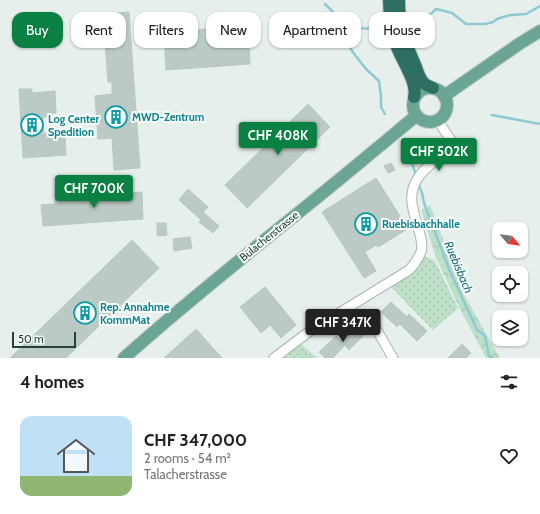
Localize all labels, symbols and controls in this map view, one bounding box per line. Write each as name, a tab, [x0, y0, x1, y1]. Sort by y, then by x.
chip: Buy	[12, 12, 63, 48]
chip: Rent	[71, 12, 126, 48]
chip: Filters	[134, 12, 198, 48]
chip: New	[206, 12, 261, 48]
chip: Apartment	[269, 12, 361, 48]
chip: House	[369, 12, 435, 48]
building icon: MWD-Zentrum	[103, 104, 129, 130]
place label: MWD-Zentrum	[132, 110, 204, 124]
building icon: Log Center Spedition	[19, 112, 45, 138]
place label: Log Center Spedition	[48, 112, 99, 139]
pin: CHF 408K	[237, 122, 319, 156]
text: CHF 408K	[248, 127, 308, 143]
pin: CHF 502K	[398, 138, 480, 172]
text: CHF 502K	[410, 143, 468, 159]
pin: CHF 700K	[53, 175, 135, 209]
text: CHF 700K	[64, 180, 124, 196]
street label: Bülacherstrasse	[237, 208, 302, 264]
building icon: Ruebisbachhalle	[353, 211, 379, 237]
place label: Ruebisbachhalle	[382, 217, 460, 231]
north arrow	[492, 222, 528, 258]
map controls	[492, 222, 528, 346]
water label: Ruebisbach	[441, 239, 477, 295]
button: locate	[492, 266, 528, 302]
building icon: Rep. Annahme KommMat	[72, 300, 98, 326]
place label: Rep. Annahme KommMat	[100, 300, 170, 327]
pin: CHF 347K	[302, 309, 384, 343]
button: layers	[492, 310, 528, 346]
text: CHF 347K	[314, 314, 372, 330]
scale bar	[12, 330, 76, 349]
text: 50 m	[18, 332, 44, 346]
icon: filters	[498, 371, 520, 393]
text: 4 homes	[20, 372, 84, 392]
text: CHF 347,000	[144, 430, 247, 450]
icon: home	[52, 432, 100, 480]
icon: heart	[498, 445, 520, 467]
text: 2 rooms · 54 m²	[144, 450, 231, 466]
text: Talacherstrasse	[144, 466, 227, 482]

